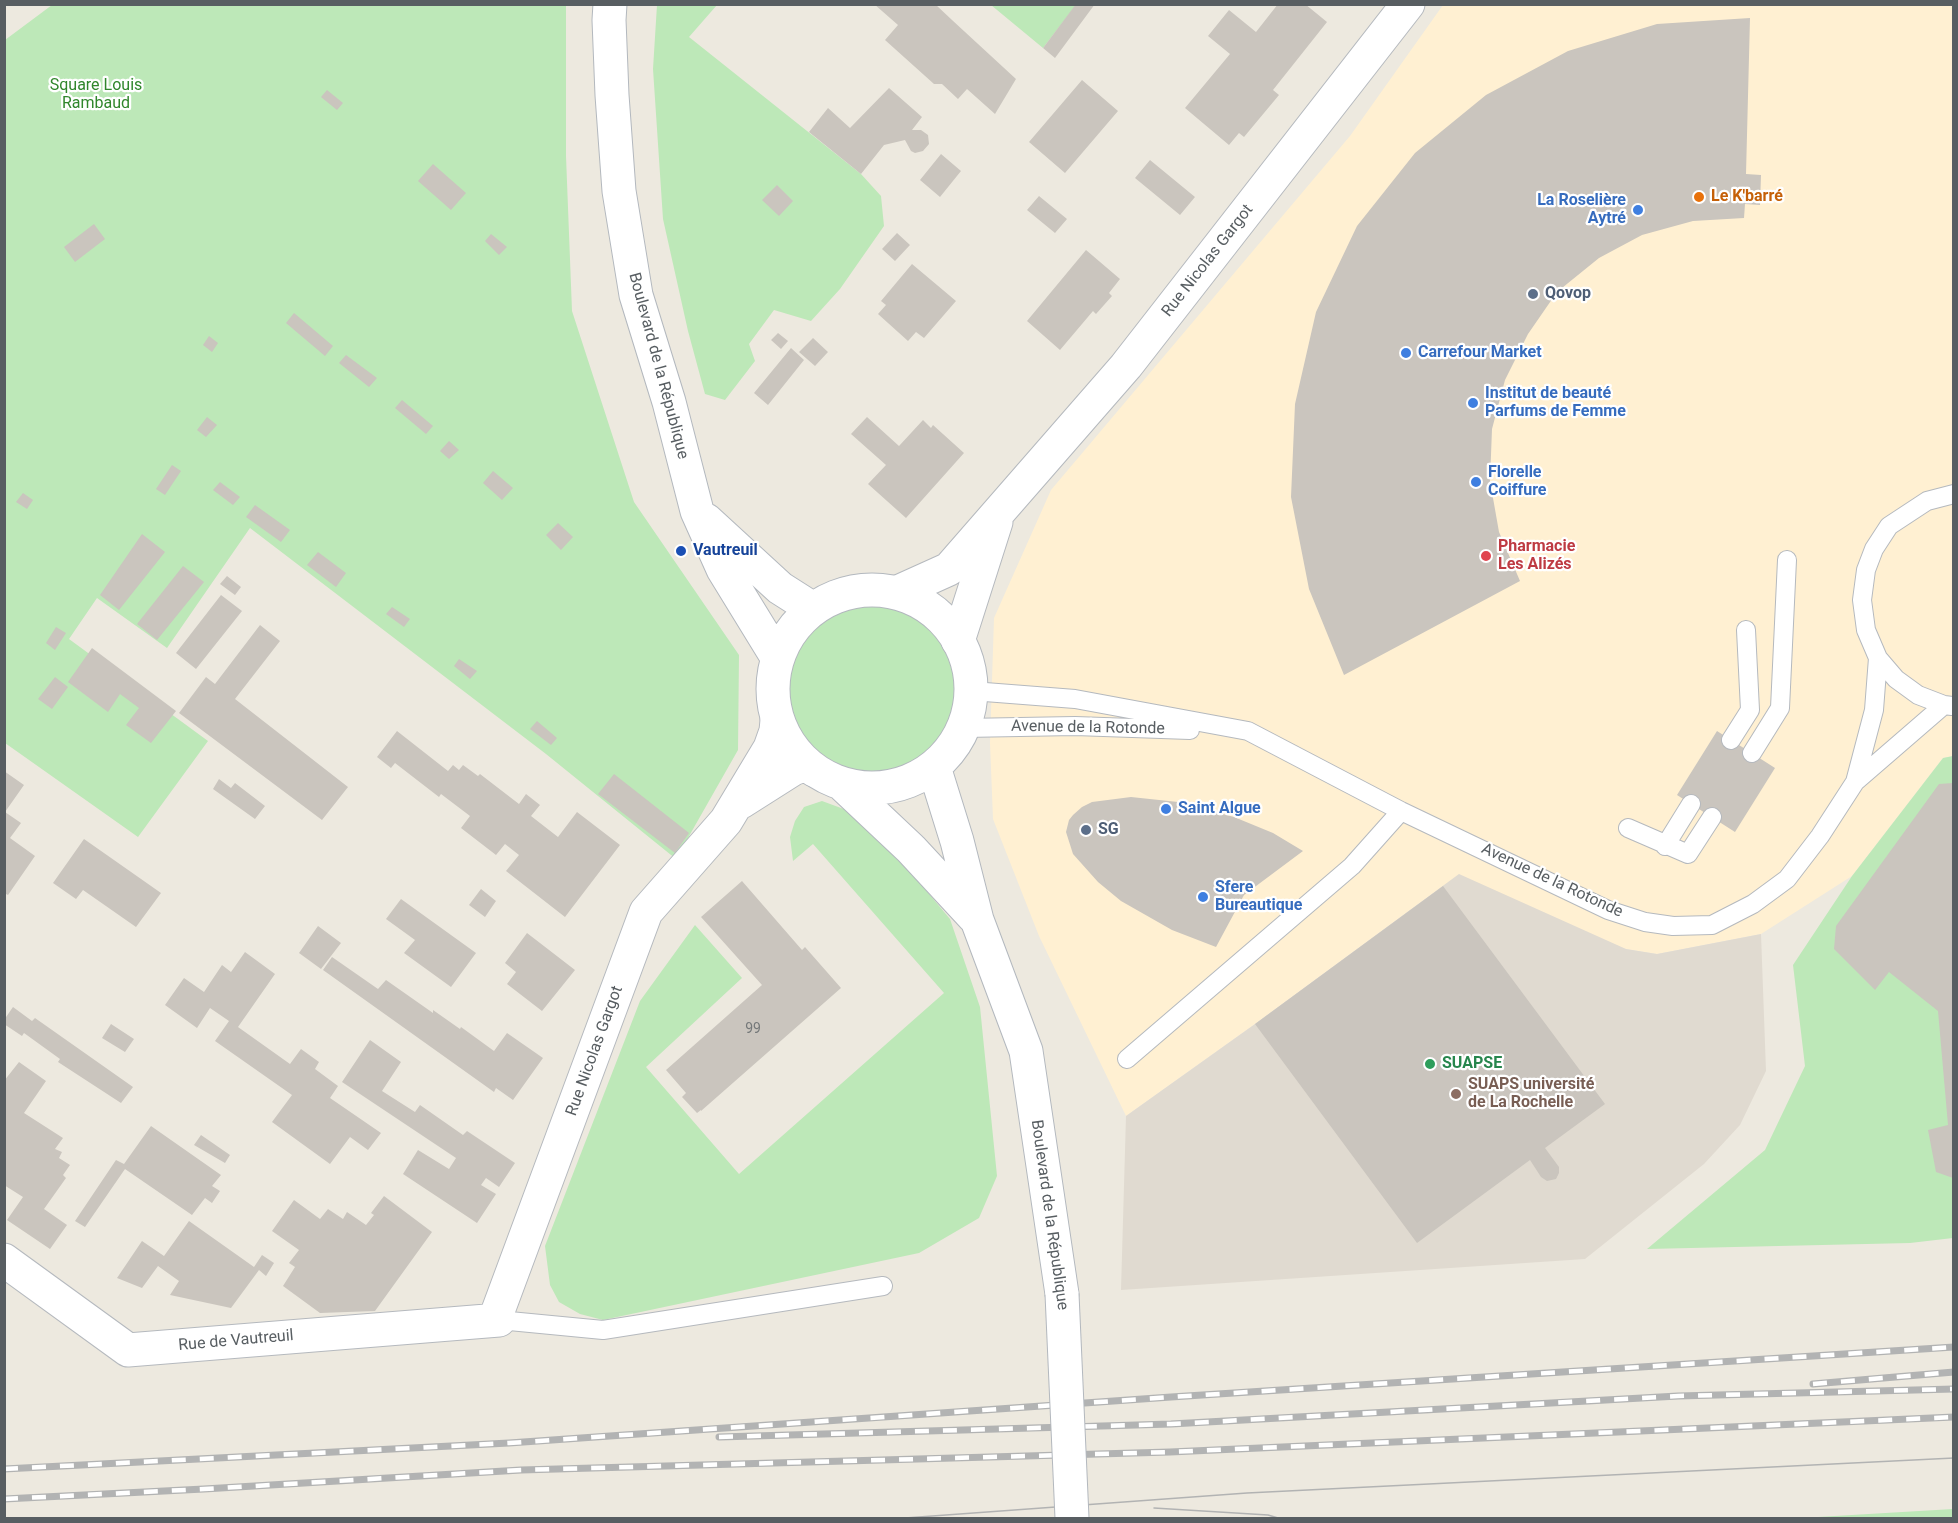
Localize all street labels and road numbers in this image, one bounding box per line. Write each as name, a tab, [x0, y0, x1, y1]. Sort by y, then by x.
street label: Rue Nicolas Gargot	[1158, 201, 1258, 321]
street label: Boulevard de la République	[624, 271, 692, 461]
street label: Avenue de la Rotonde	[1011, 717, 1165, 739]
street label: Avenue de la Rotonde	[1478, 840, 1626, 922]
street label: Rue Nicolas Gargot	[563, 983, 627, 1119]
street label: Boulevard de la République	[1026, 1119, 1072, 1311]
street label: Rue de Vautreuil	[178, 1326, 294, 1356]

